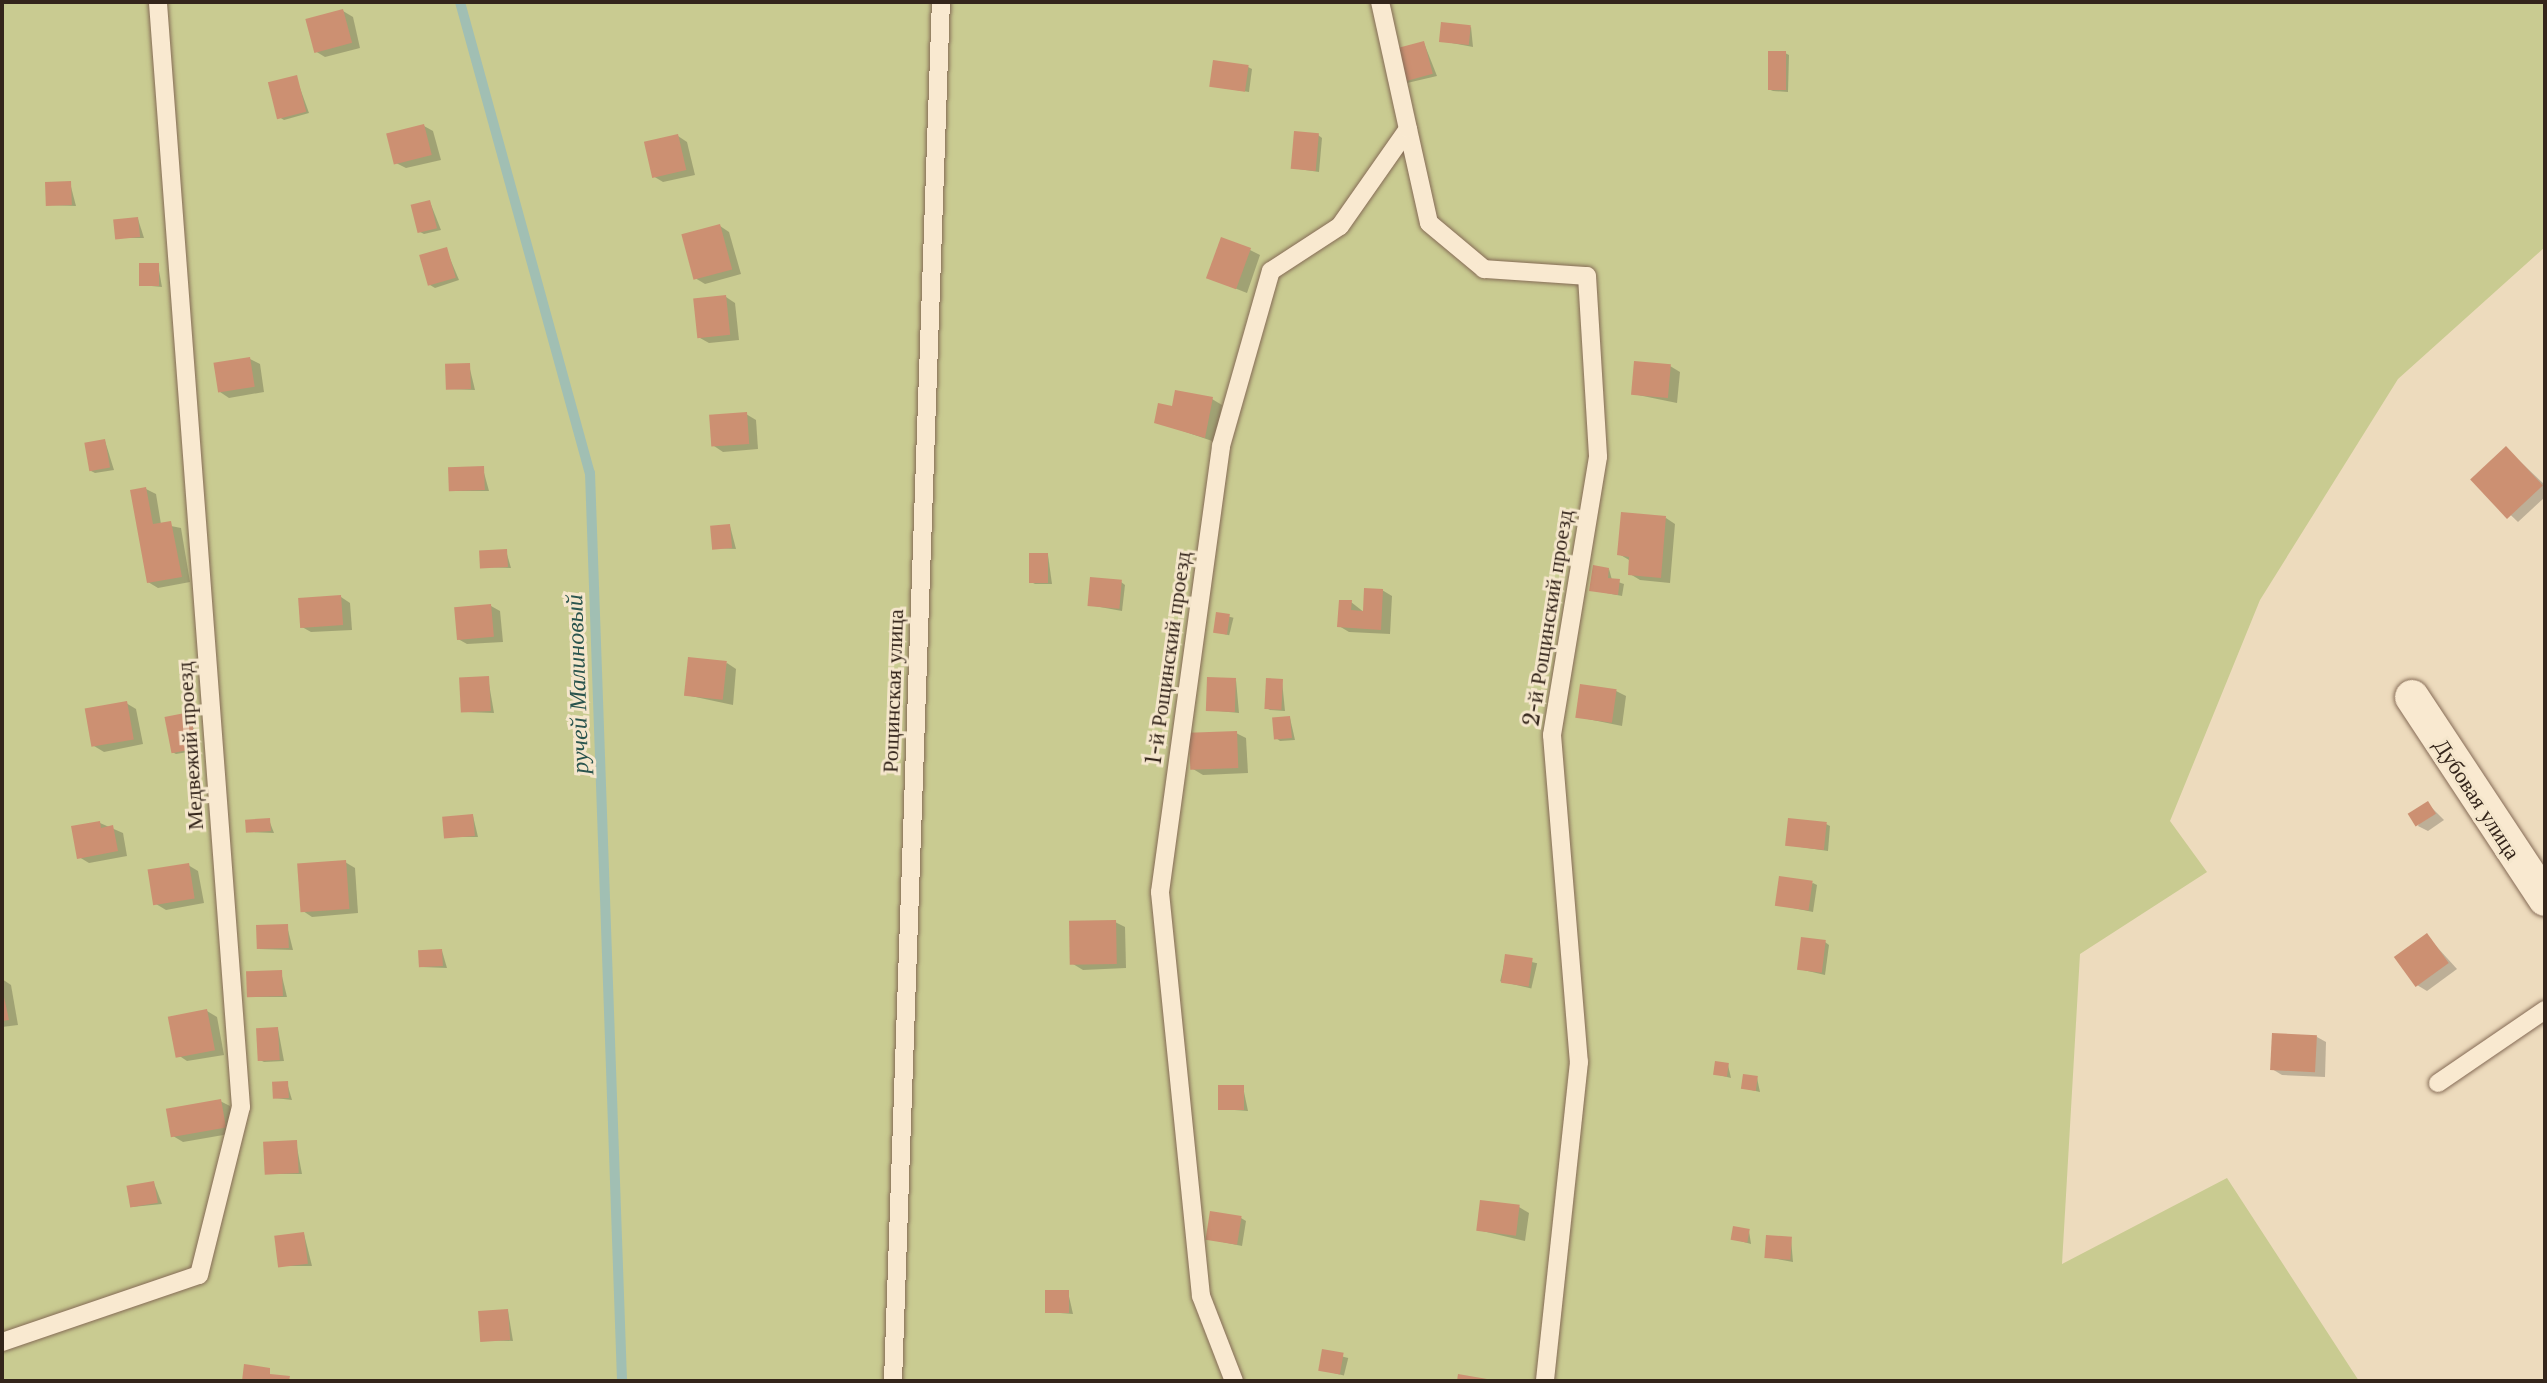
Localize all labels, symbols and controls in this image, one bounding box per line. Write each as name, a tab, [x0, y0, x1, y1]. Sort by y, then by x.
street label: 2-й Рощинский проезд	[1518, 508, 1578, 728]
street label: 1-й Рощинский проезд	[1140, 550, 1196, 766]
water label: ручей Малиновый	[559, 594, 595, 774]
street label: Рощинская улица	[877, 609, 909, 773]
street label: Медвежий проезд	[171, 661, 209, 831]
street label: Дубовая улица	[2428, 734, 2526, 864]

